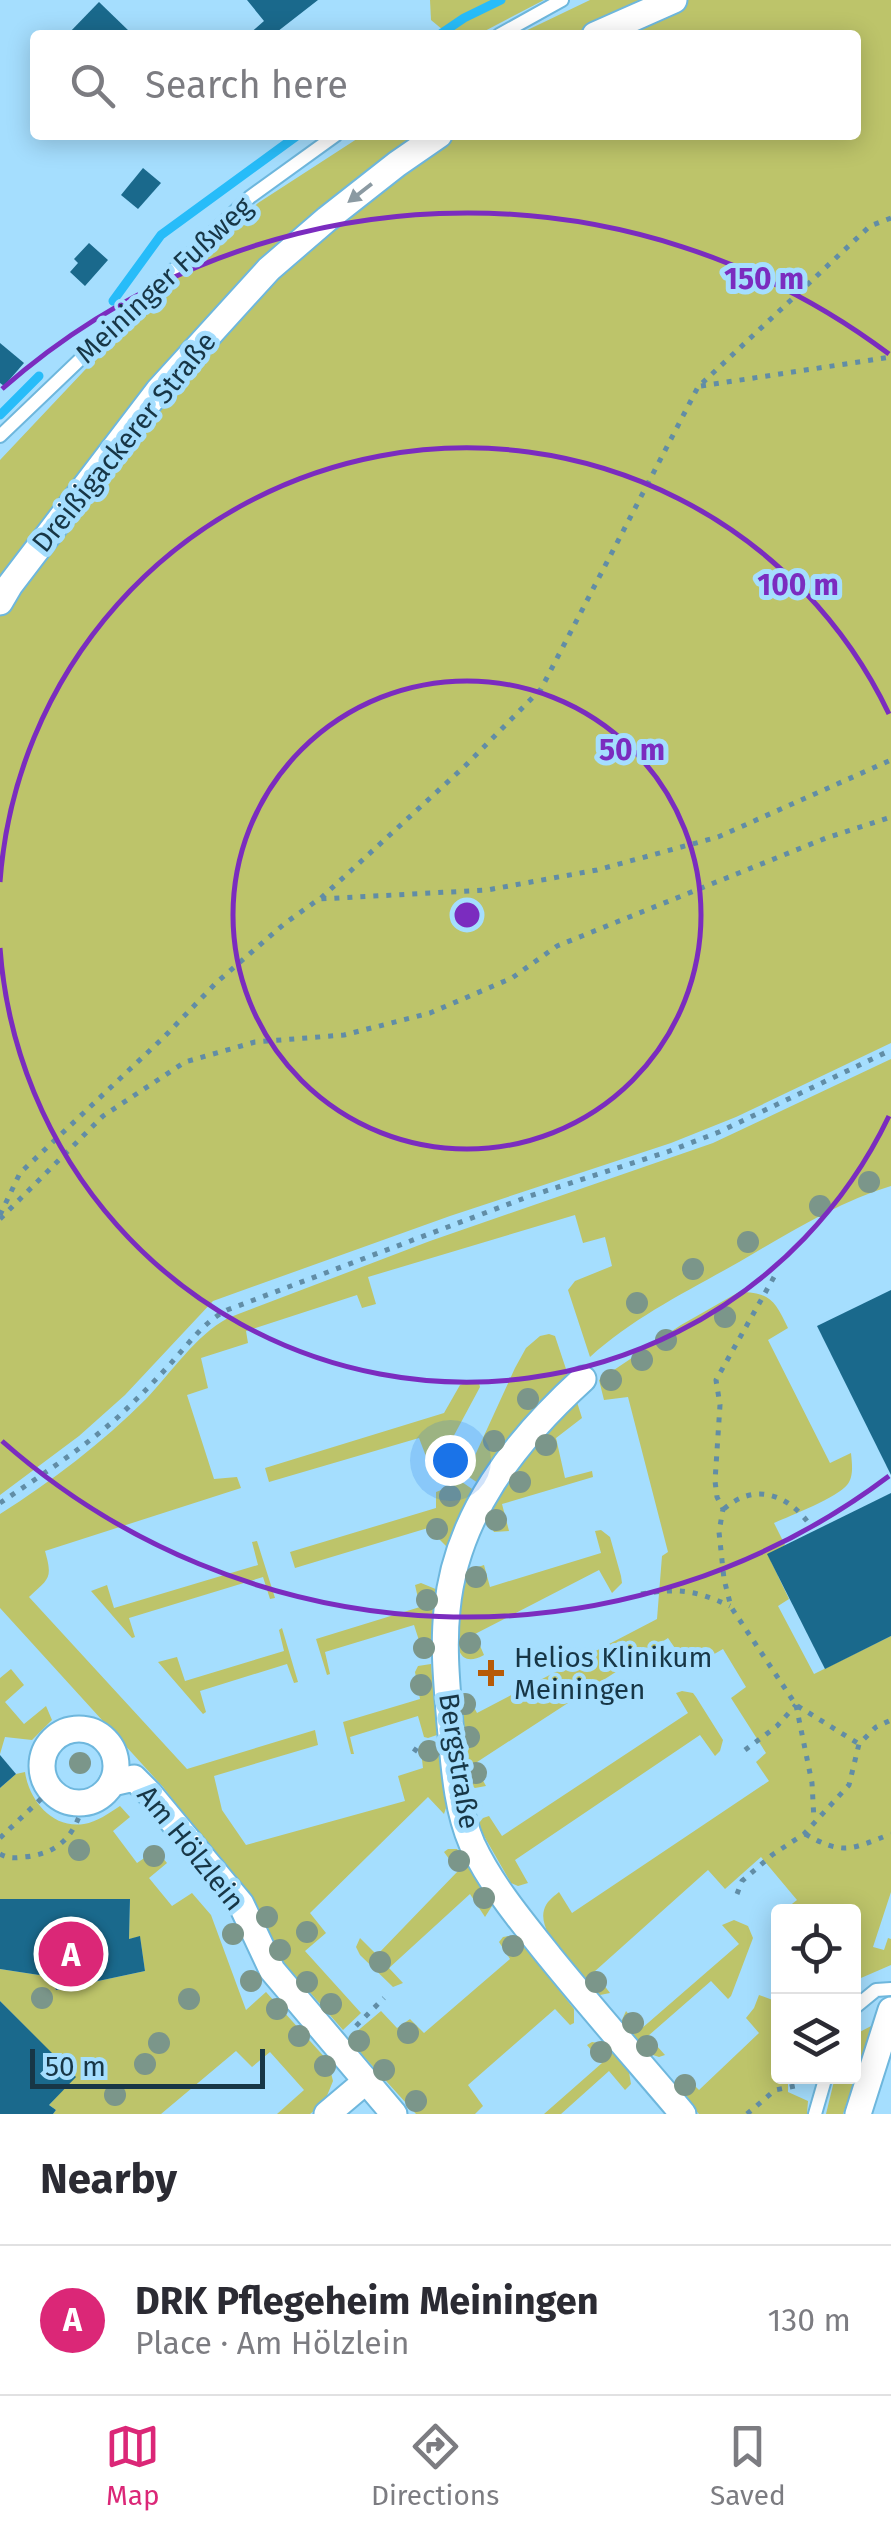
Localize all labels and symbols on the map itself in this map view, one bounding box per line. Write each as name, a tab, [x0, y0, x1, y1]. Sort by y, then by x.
one-way arrow	[347, 182, 373, 203]
street label: Meininger Fußweg	[69, 190, 259, 370]
text: 150 m	[724, 261, 804, 297]
street label: Dreißigackerer Straße	[25, 325, 223, 559]
text: 100 m	[757, 567, 839, 603]
text: 50 m	[599, 732, 665, 768]
centre of rings	[449, 897, 485, 933]
your location	[425, 1435, 476, 1486]
place label: Helios Klinikum Meiningen	[514, 1641, 713, 1706]
marker: Helios Klinikum Meiningen	[478, 1660, 504, 1686]
street label: Bergstraße	[432, 1691, 486, 1831]
street label: Am Hölzlein	[131, 1779, 251, 1917]
pin: A	[38, 1916, 104, 1992]
scale bar	[30, 2044, 265, 2088]

